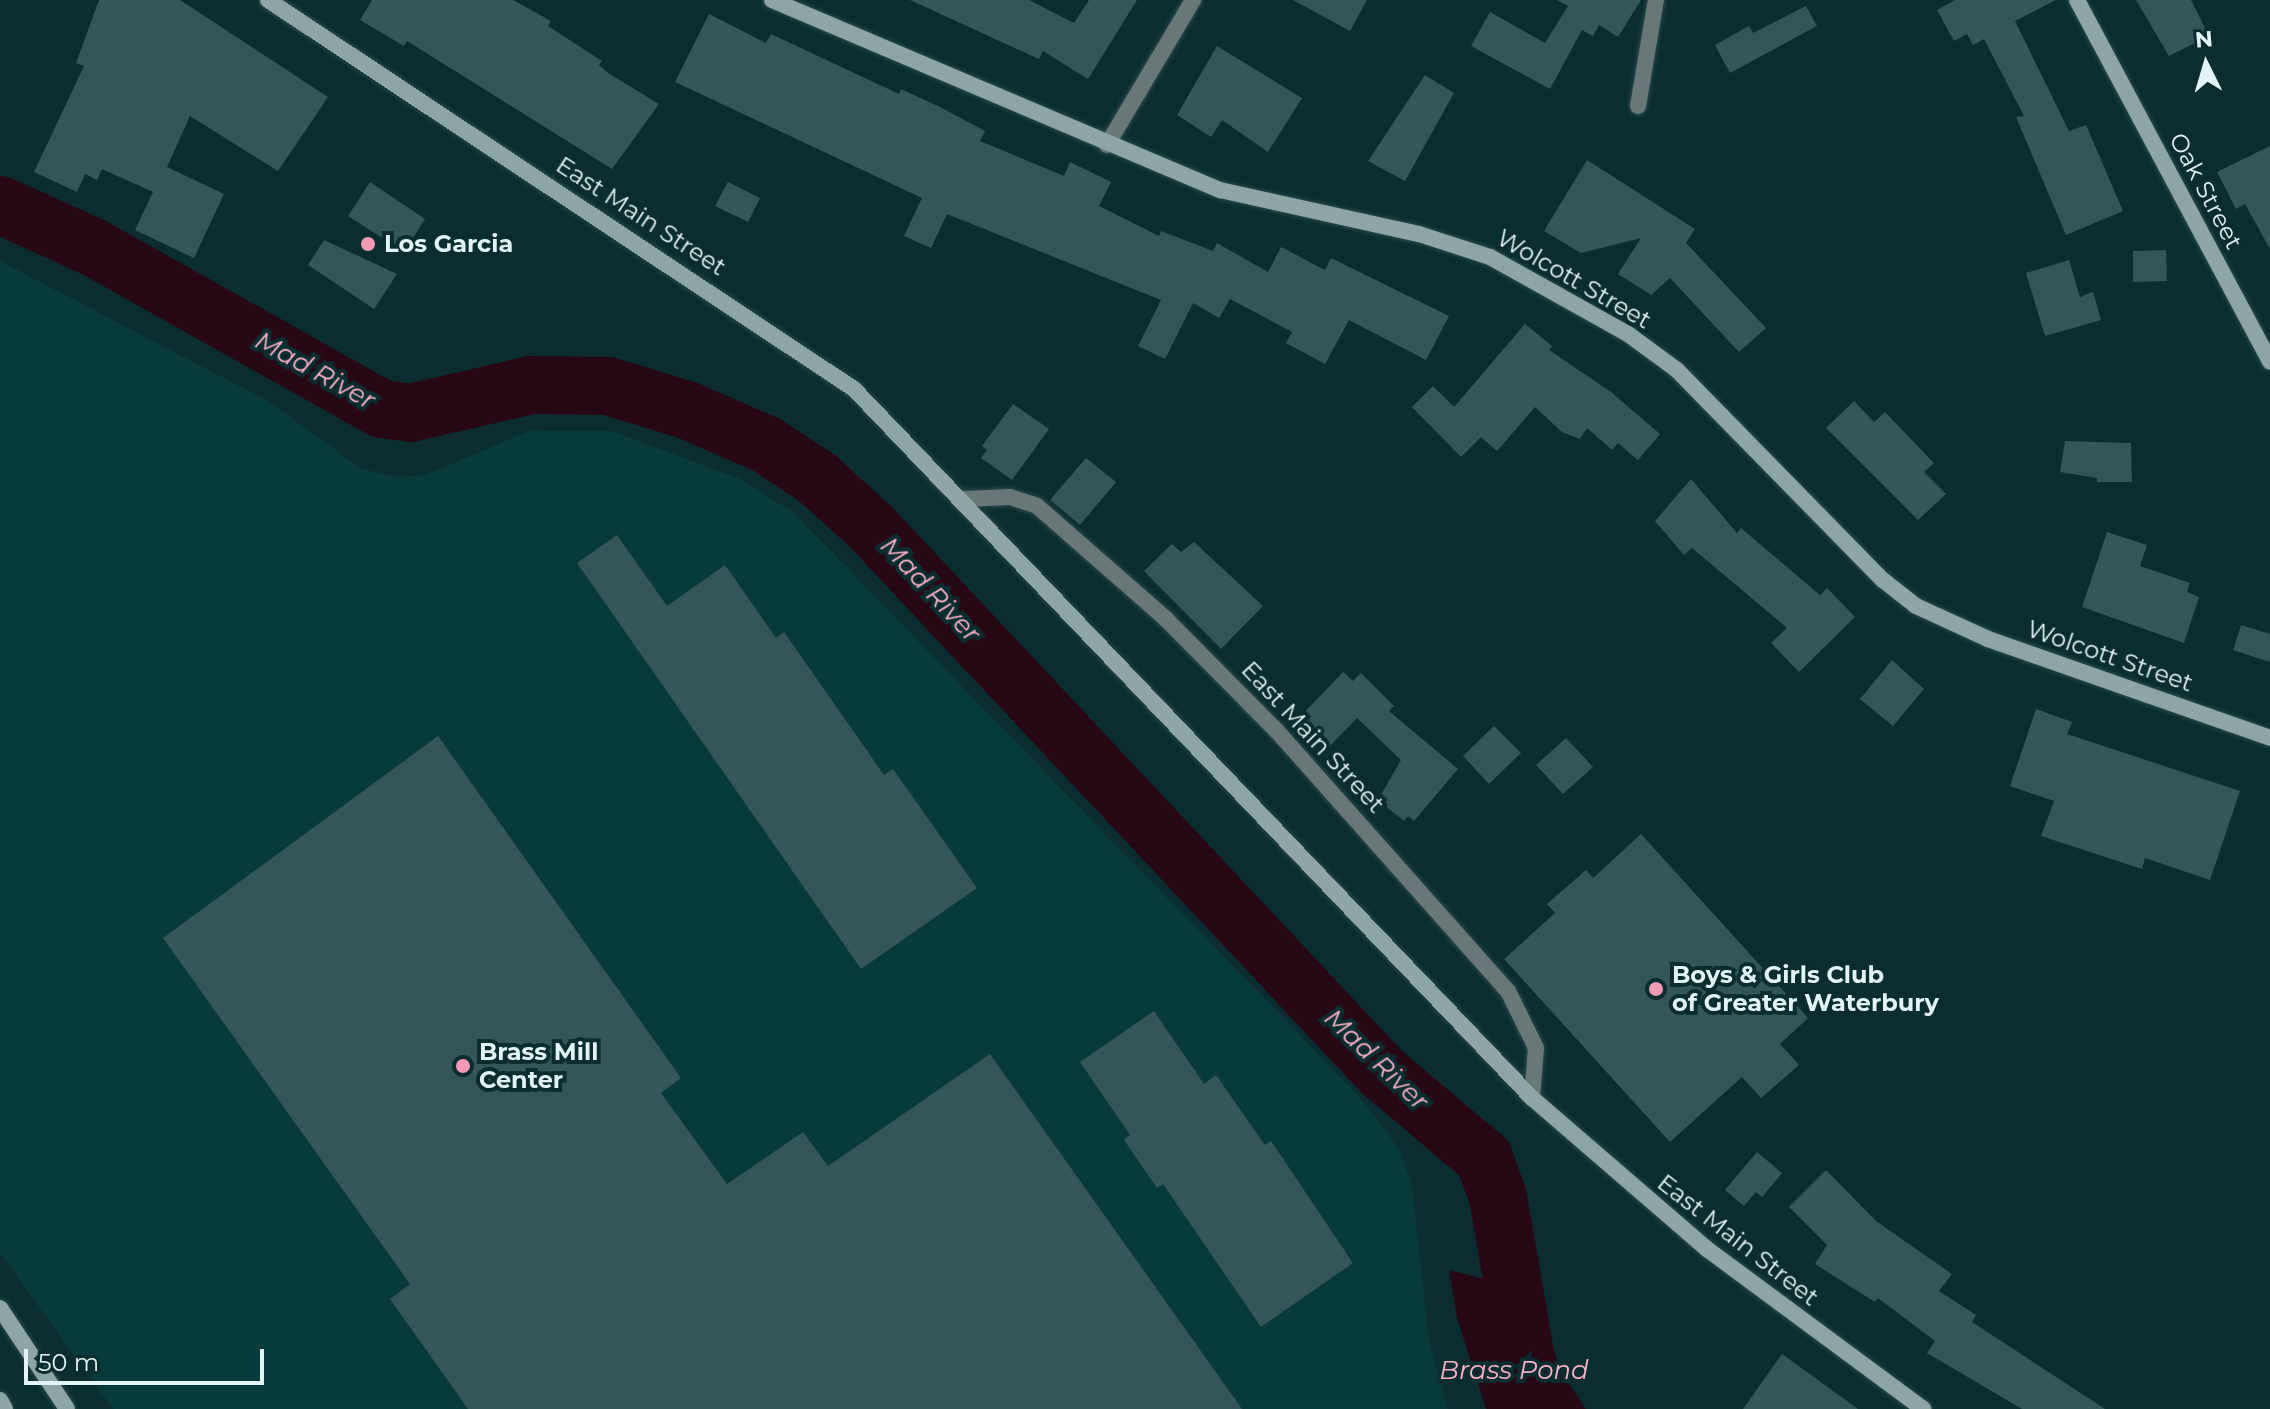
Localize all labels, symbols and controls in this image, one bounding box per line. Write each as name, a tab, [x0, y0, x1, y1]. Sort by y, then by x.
north arrow	[2166, 24, 2246, 104]
text: N	[2194, 25, 2214, 54]
street label: Oak Street	[2163, 128, 2249, 254]
street label: East Main Street	[551, 150, 731, 282]
street label: Wolcott Street	[1492, 223, 1656, 335]
place label: Los Garcia	[384, 230, 513, 258]
marker: Los Garcia	[359, 235, 377, 253]
water label: Mad River	[249, 325, 381, 417]
water label: Mad River	[873, 531, 987, 649]
street label: Wolcott Street	[2023, 614, 2197, 698]
street label: East Main Street	[1236, 655, 1390, 819]
place label: Boys & Girls Club of Greater Waterbury	[1672, 961, 1939, 1017]
marker: Boys & Girls Club of Greater Waterbury	[1647, 980, 1665, 998]
water label: Mad River	[1317, 1003, 1435, 1117]
place label: Brass Mill Center	[479, 1038, 598, 1094]
marker: Brass Mill Center	[454, 1057, 472, 1075]
street label: East Main Street	[1652, 1168, 1824, 1312]
scale bar	[28, 1333, 268, 1383]
text: 50 m	[38, 1348, 99, 1377]
water label: Brass Pond	[1439, 1355, 1589, 1387]

